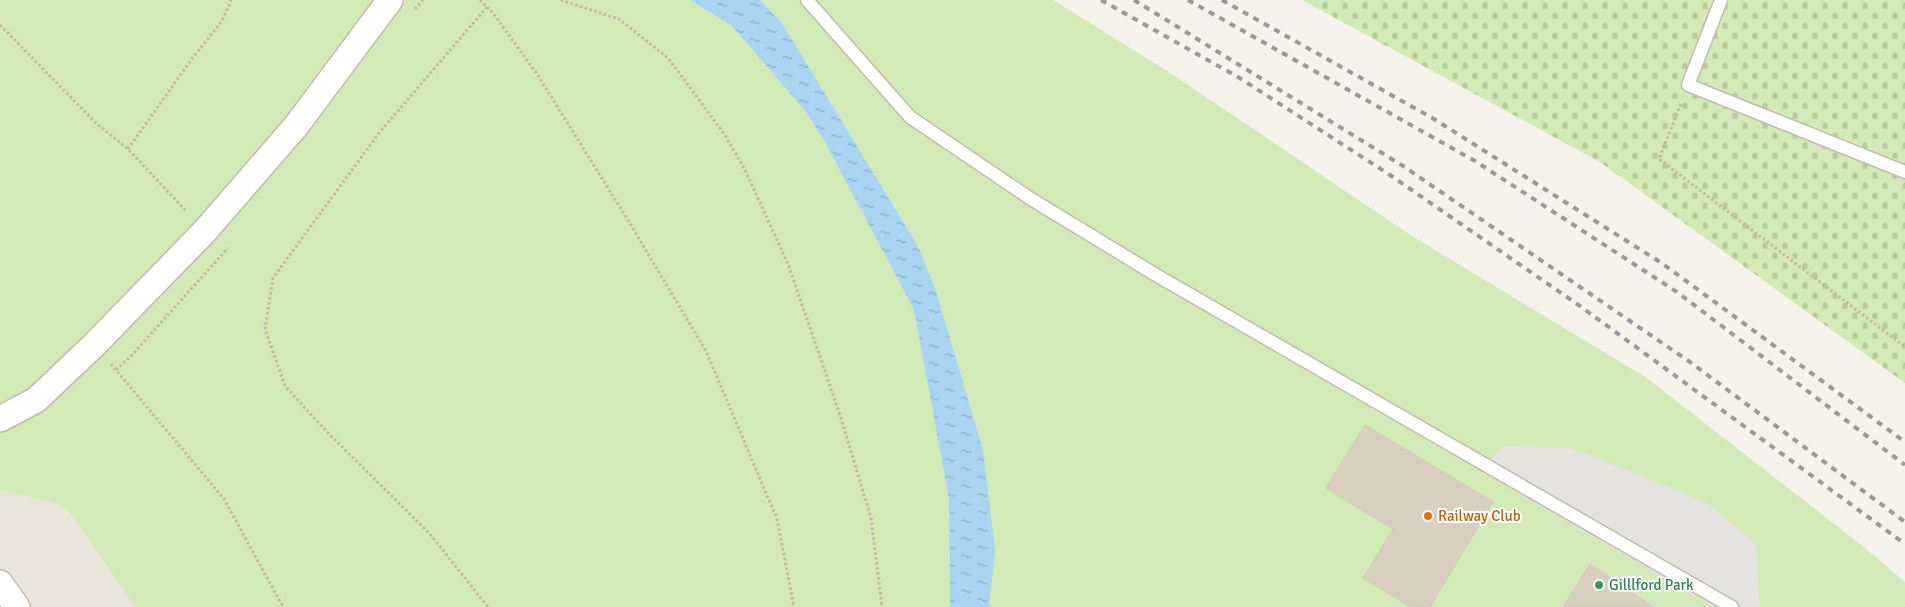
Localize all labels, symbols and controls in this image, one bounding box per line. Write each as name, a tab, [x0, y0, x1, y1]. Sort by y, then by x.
place label: Railway Club	[1438, 507, 1521, 525]
marker: Railway Club	[1422, 510, 1434, 522]
place label: Gilllford Park	[1609, 576, 1694, 594]
marker: Gilllford Park	[1593, 579, 1605, 591]

